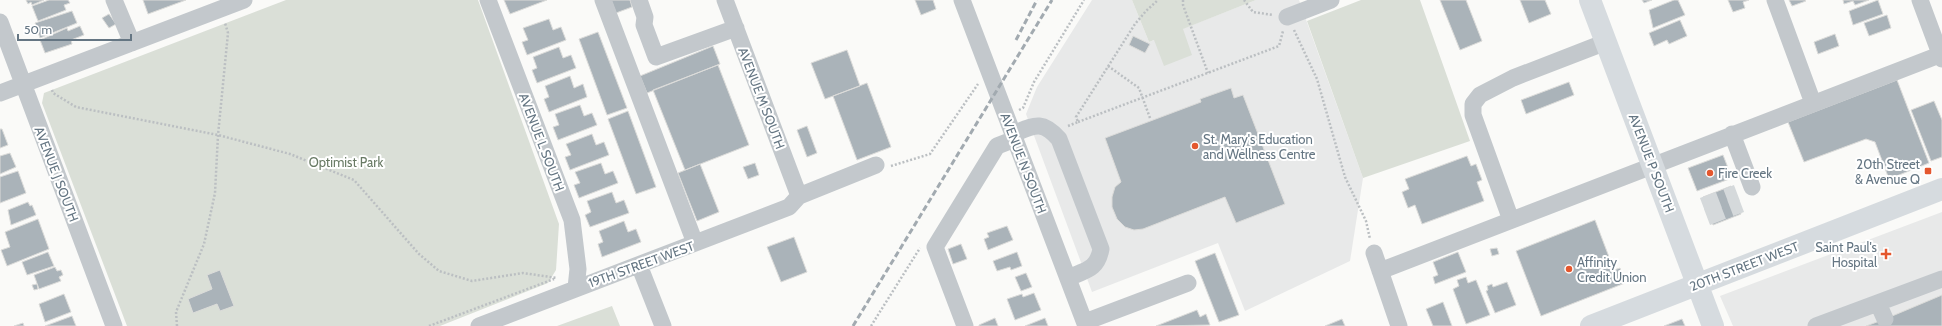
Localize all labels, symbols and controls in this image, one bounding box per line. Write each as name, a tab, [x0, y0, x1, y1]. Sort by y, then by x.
scale bar	[18, 16, 131, 42]
text: 50 m	[24, 22, 52, 37]
street label: AVENUE M SOUTH	[735, 45, 789, 151]
street label: AVENUE L SOUTH	[516, 91, 568, 193]
street label: AVENUE N SOUTH	[997, 110, 1051, 216]
street label: AVENUE P SOUTH	[1626, 111, 1678, 215]
street label: AVENUE J SOUTH	[32, 124, 82, 224]
place label: St. Mary's Education and Wellness Centre	[1203, 131, 1316, 162]
marker: St. Mary's Education and Wellness Centre	[1190, 141, 1200, 151]
park label: Optimist Park	[309, 154, 383, 170]
place label: 20th Street & Avenue Q	[1855, 156, 1921, 187]
place label: Fire Creek	[1718, 165, 1772, 181]
marker: 20th Street & Avenue Q	[1923, 166, 1933, 176]
marker: Fire Creek	[1705, 168, 1715, 178]
street label: 19TH STREET WEST	[586, 237, 696, 291]
street label: 20TH STREET WEST	[1687, 238, 1801, 294]
place label: Saint Paul's Hospital	[1815, 239, 1878, 270]
marker: Saint Paul's Hospital	[1880, 248, 1892, 260]
place label: Affinity Credit Union	[1577, 254, 1646, 285]
marker: Affinity Credit Union	[1564, 264, 1574, 274]

